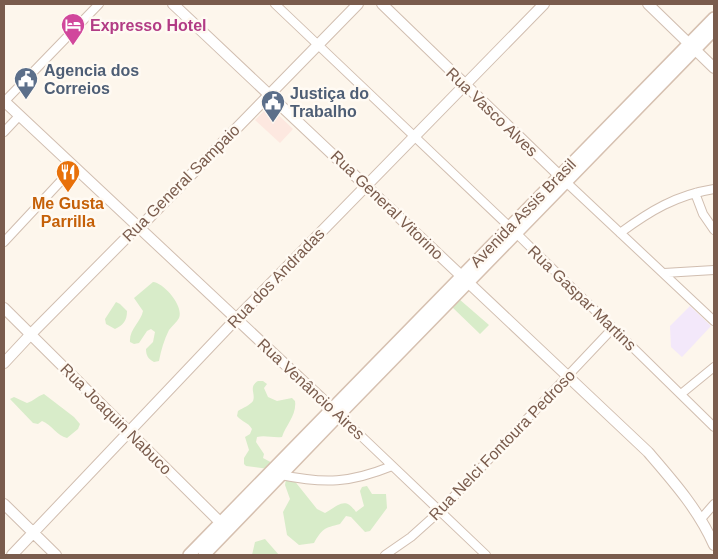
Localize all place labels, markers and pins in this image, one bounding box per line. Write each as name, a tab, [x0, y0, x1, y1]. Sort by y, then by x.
hotel icon: Expresso Hotel	[60, 12, 86, 46]
place label: Expresso Hotel	[90, 17, 206, 34]
place label: Agencia dos Correios	[44, 62, 139, 97]
public building icon: Agencia dos Correios	[13, 66, 39, 100]
place label: Justiça do Trabalho	[290, 85, 369, 120]
public building icon: Justiça do Trabalho	[260, 89, 286, 123]
restaurant icon: Me Gusta Parrilla	[55, 159, 81, 193]
place label: Me Gusta Parrilla	[32, 195, 104, 230]

